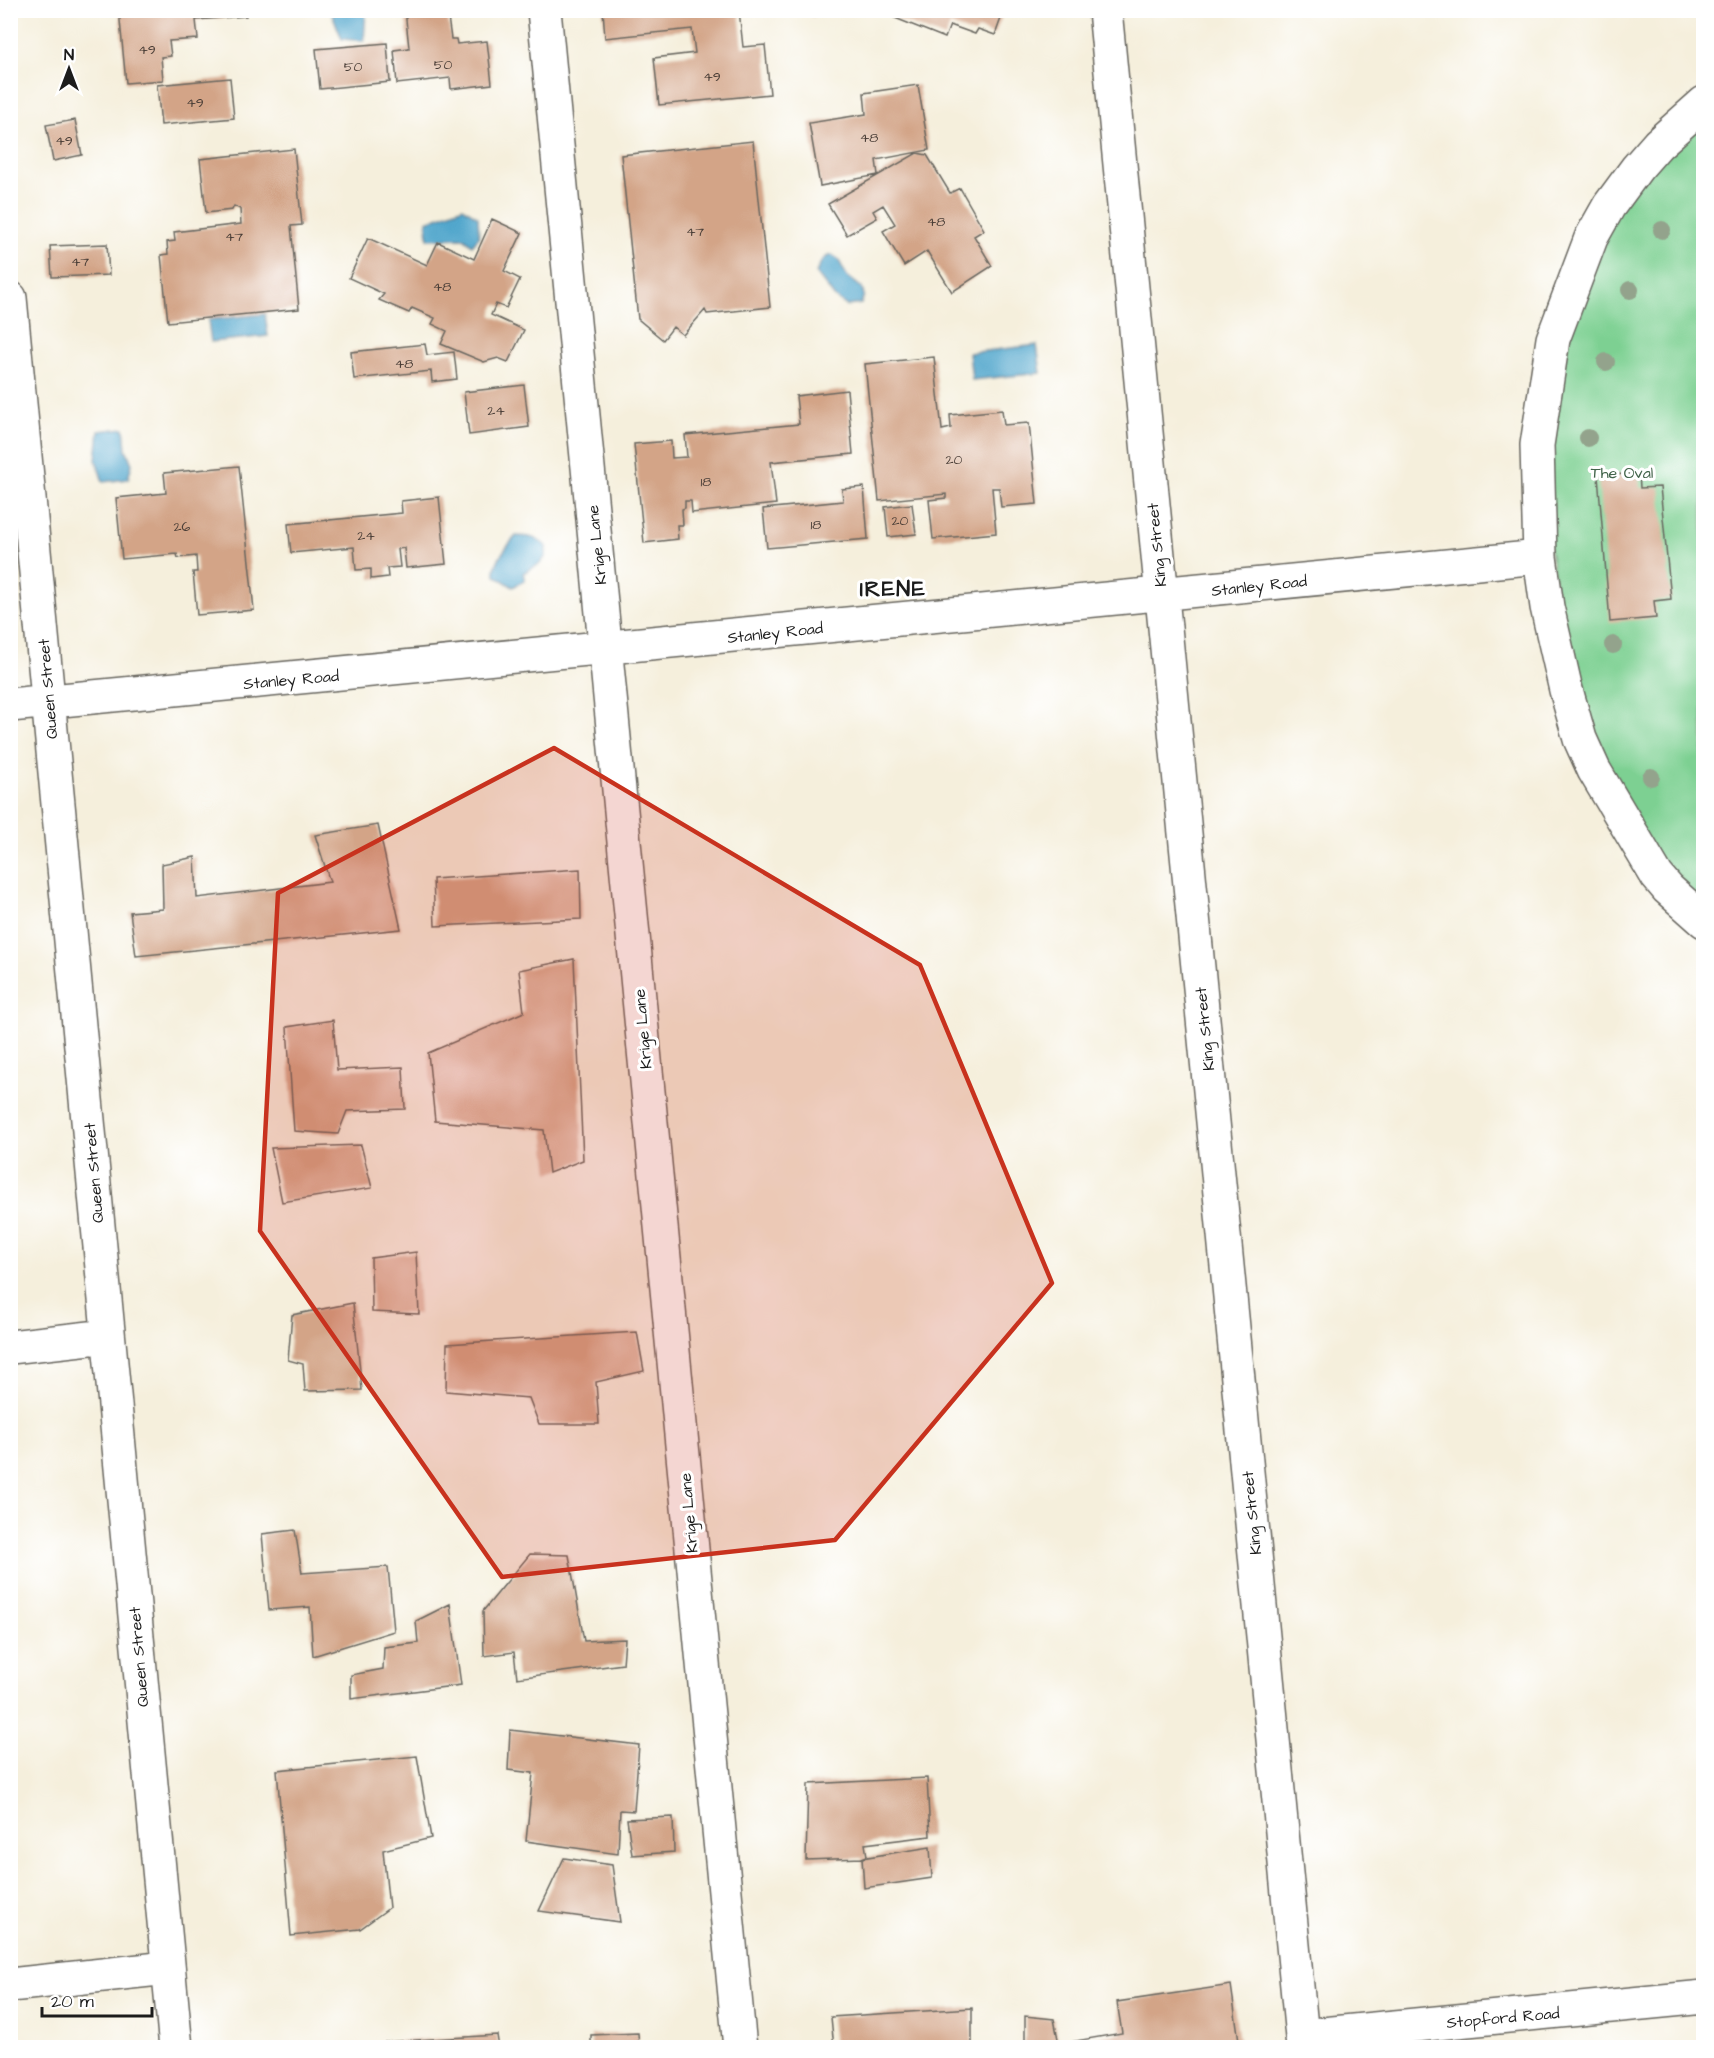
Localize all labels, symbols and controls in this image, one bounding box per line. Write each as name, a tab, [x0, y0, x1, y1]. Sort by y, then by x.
north arrow	[39, 39, 99, 99]
house number: 49	[138, 40, 156, 60]
text: N	[64, 44, 74, 66]
house number: 50	[434, 55, 453, 75]
house number: 50	[344, 57, 363, 77]
house number: 49	[703, 67, 721, 87]
house number: 49	[186, 93, 204, 113]
house number: 48	[860, 128, 878, 148]
house number: 49	[55, 131, 73, 151]
house number: 48	[927, 212, 945, 232]
house number: 47	[686, 222, 704, 242]
house number: 47	[225, 227, 243, 247]
house number: 47	[71, 252, 89, 272]
house number: 48	[433, 277, 451, 297]
house number: 48	[395, 354, 413, 374]
house number: 24	[487, 401, 505, 421]
house number: 20	[946, 450, 963, 470]
park label: The Oval	[1591, 462, 1653, 484]
house number: 18	[701, 472, 711, 492]
street label: King Street	[1142, 501, 1173, 588]
street label: Krige Lane	[582, 503, 613, 586]
house number: 20	[892, 511, 909, 531]
house number: 18	[811, 515, 821, 535]
house number: 26	[174, 517, 191, 537]
house number: 24	[357, 526, 375, 546]
street label: Stanley Road	[1210, 570, 1308, 603]
district label: IRENE	[860, 574, 926, 605]
street label: Stanley Road	[726, 617, 824, 650]
street label: Queen Street	[33, 637, 63, 740]
street label: Stanley Road	[242, 665, 340, 696]
street label: King Street	[1190, 985, 1221, 1072]
street label: Krige Lane	[629, 988, 658, 1070]
street label: Queen Street	[79, 1121, 109, 1224]
street label: King Street	[1237, 1469, 1268, 1556]
street label: Krige Lane	[675, 1472, 704, 1554]
street label: Queen Street	[124, 1605, 154, 1708]
scale bar	[42, 1980, 152, 2018]
text: 20 m	[51, 1989, 94, 2014]
street label: Stopford Road	[1446, 2002, 1561, 2034]

